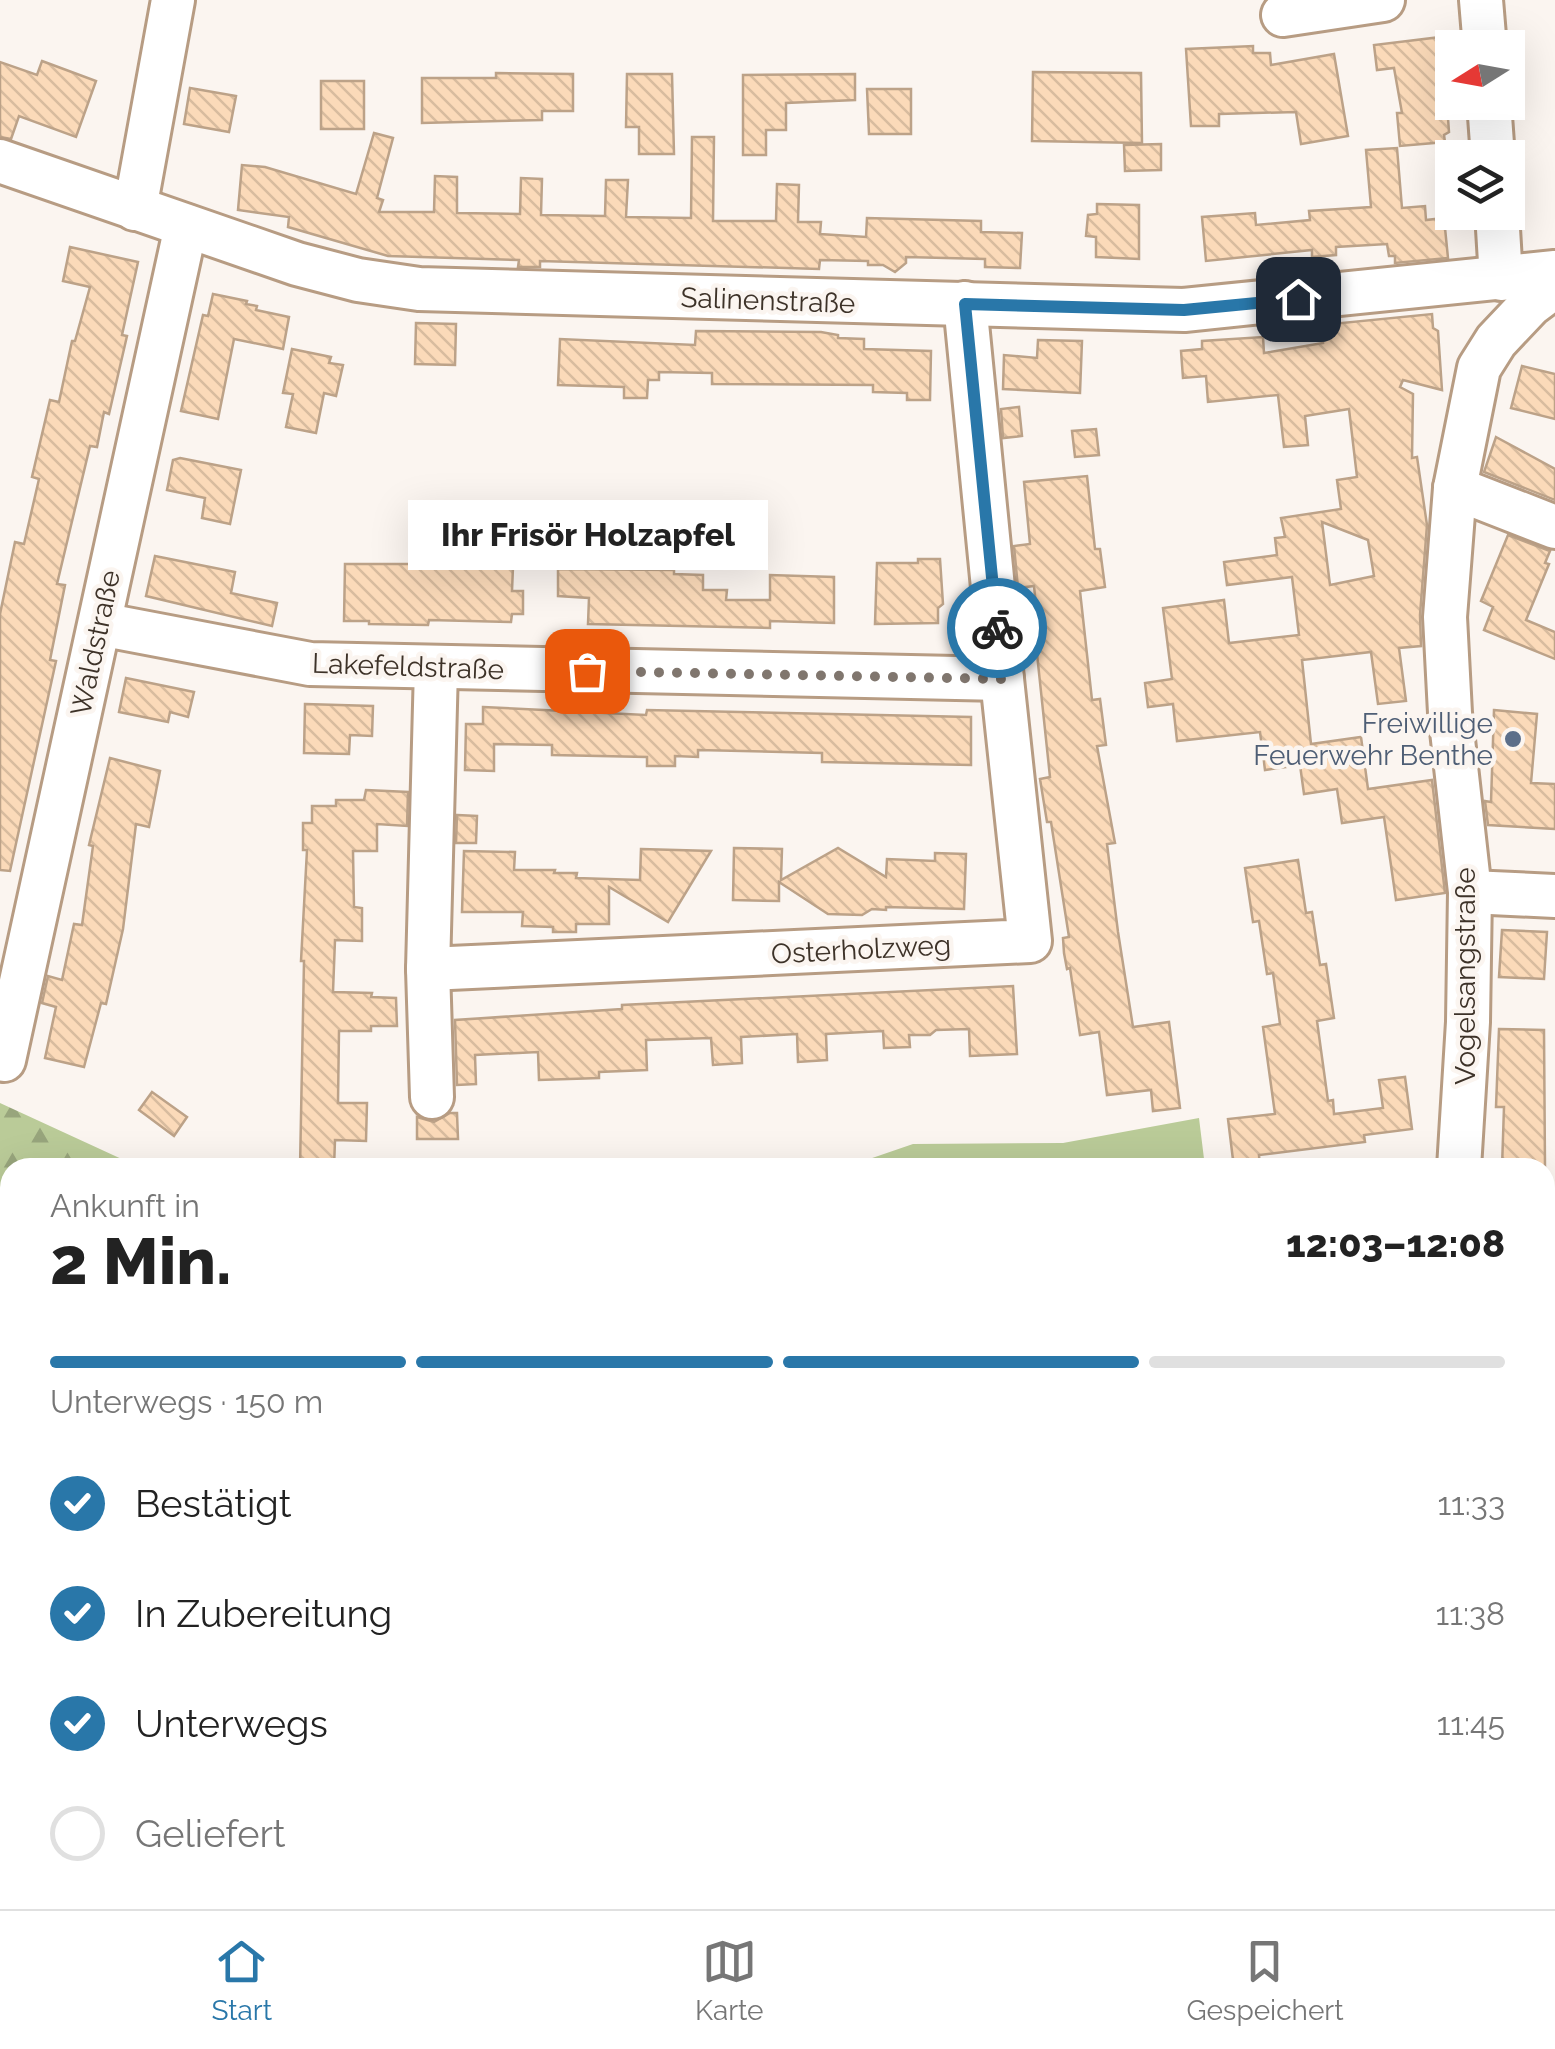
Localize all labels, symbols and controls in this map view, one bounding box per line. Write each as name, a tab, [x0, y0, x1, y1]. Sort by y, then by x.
north arrow	[1435, 30, 1525, 120]
map controls	[1435, 30, 1525, 230]
button: layers	[1435, 140, 1525, 230]
pin	[1256, 257, 1341, 342]
icon: home	[1271, 272, 1326, 327]
street label: Salinenstraße	[680, 281, 856, 320]
callout: Ihr Frisör Holzapfel	[407, 501, 767, 571]
text: Ihr Frisör Holzapfel	[441, 516, 735, 553]
street label: Waldstraße	[64, 567, 127, 719]
courier	[947, 578, 1047, 678]
icon: bike	[970, 601, 1025, 656]
pin	[545, 629, 630, 714]
icon: bag	[560, 644, 615, 699]
street label: Lakefeldstraße	[311, 647, 504, 686]
place label: Freiwillige Feuerwehr Benthe	[1253, 707, 1493, 772]
marker: Freiwillige Feuerwehr Benthe	[1502, 728, 1524, 750]
street label: Vogelsangstraße	[1449, 867, 1482, 1085]
street label: Osterholzweg	[770, 928, 952, 971]
text: Ankunft in	[50, 1187, 200, 1224]
text: 12:03–12:08	[1286, 1221, 1505, 1266]
text: 2 Min.	[50, 1223, 232, 1299]
text: Unterwegs · 150 m	[50, 1383, 323, 1420]
icon: check	[50, 1476, 105, 1531]
text: Bestätigt	[135, 1481, 292, 1526]
text: 11:33	[1437, 1485, 1505, 1522]
icon: check	[50, 1586, 105, 1641]
text: In Zubereitung	[135, 1591, 392, 1636]
text: 11:38	[1436, 1595, 1505, 1632]
icon: check	[50, 1696, 105, 1751]
text: Unterwegs	[135, 1701, 328, 1746]
text: 11:45	[1437, 1705, 1505, 1742]
text: Geliefert	[135, 1811, 286, 1856]
tab: Start	[211, 1934, 272, 2027]
tab: Karte	[695, 1934, 764, 2027]
tab: Gespeichert	[1186, 1934, 1344, 2027]

